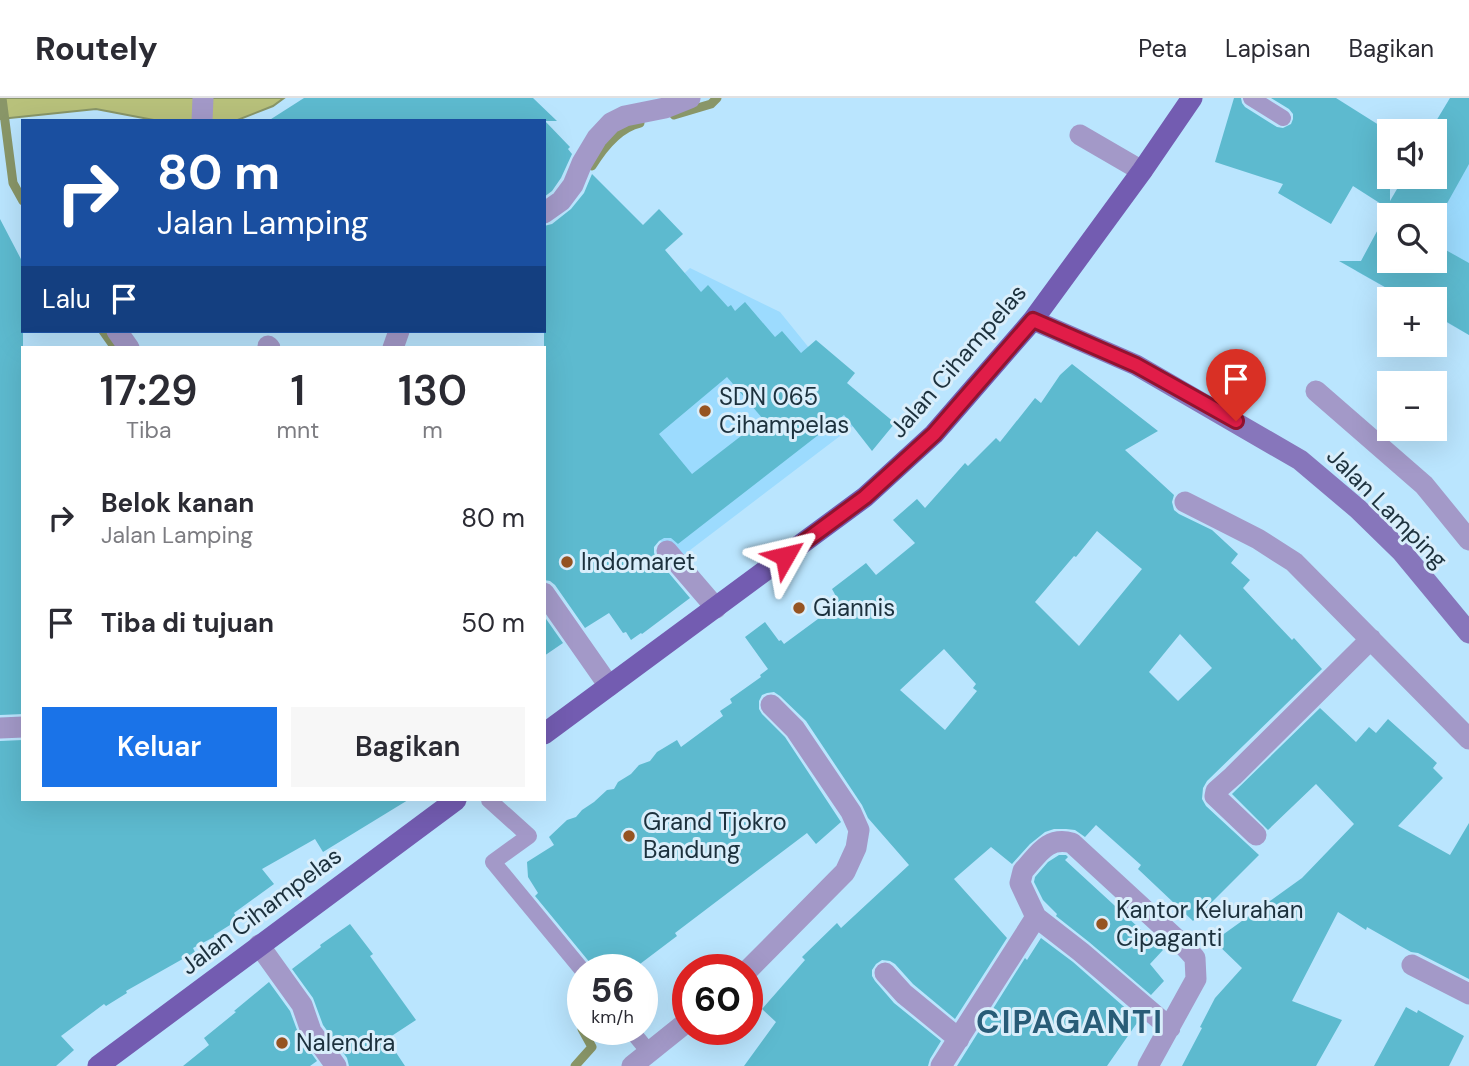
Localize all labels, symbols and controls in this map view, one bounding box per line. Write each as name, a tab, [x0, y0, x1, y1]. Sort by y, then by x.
text: Routely	[35, 27, 158, 70]
text: Peta	[1138, 33, 1187, 64]
text: Lapisan	[1225, 33, 1310, 64]
text: Bagikan	[1348, 33, 1434, 64]
map controls	[1377, 119, 1447, 441]
button: sound	[1377, 119, 1447, 189]
text: 80 m	[157, 140, 280, 204]
icon: right	[42, 147, 133, 238]
text: Jalan Lamping	[157, 202, 369, 244]
button: search	[1377, 203, 1447, 273]
street label: Jalan Cihampelas	[882, 277, 1033, 444]
icon: arrive	[105, 280, 143, 318]
text: Lalu	[42, 282, 91, 316]
button: +	[1377, 287, 1447, 357]
pin	[1206, 349, 1266, 421]
icon: arrive	[1217, 360, 1255, 398]
text: 17:29	[100, 363, 198, 418]
text: 1	[291, 363, 305, 418]
text: 130	[398, 363, 467, 418]
button: −	[1377, 371, 1447, 441]
place label: SDN 065 Cihampelas	[719, 381, 849, 440]
marker: SDN 065 Cihampelas	[697, 403, 713, 419]
text: Tiba	[126, 415, 171, 445]
text: mnt	[276, 415, 319, 445]
text: m	[422, 415, 443, 445]
street label: Jalan Lamping	[1320, 441, 1454, 575]
text: Belok kanan	[101, 486, 254, 520]
icon: right	[42, 499, 80, 537]
text: 80 m	[461, 501, 525, 535]
position arrow	[748, 519, 822, 593]
text: Jalan Lamping	[101, 520, 253, 550]
place label: Indomaret	[581, 546, 695, 577]
marker: Indomaret	[559, 554, 575, 570]
place label: Giannis	[813, 592, 895, 623]
marker: Giannis	[791, 600, 807, 616]
icon: arrive	[42, 604, 80, 642]
text: Tiba di tujuan	[101, 606, 274, 640]
text: 50 m	[461, 606, 525, 640]
button: Keluar	[42, 707, 277, 787]
button: Bagikan	[291, 707, 525, 787]
place label: Grand Tjokro Bandung	[643, 806, 787, 865]
marker: Grand Tjokro Bandung	[621, 828, 637, 844]
street label: Jalan Cihampelas	[174, 840, 347, 981]
place label: Kantor Kelurahan Cipaganti	[1116, 894, 1303, 953]
marker: Kantor Kelurahan Cipaganti	[1094, 916, 1110, 932]
speed limit sign: 60	[672, 954, 763, 1045]
text: 56	[591, 967, 634, 1013]
district label: CIPAGANTI	[976, 1001, 1164, 1043]
text: km/h	[591, 1005, 634, 1029]
place label: Nalendra	[296, 1027, 395, 1058]
marker: Nalendra	[274, 1035, 290, 1051]

